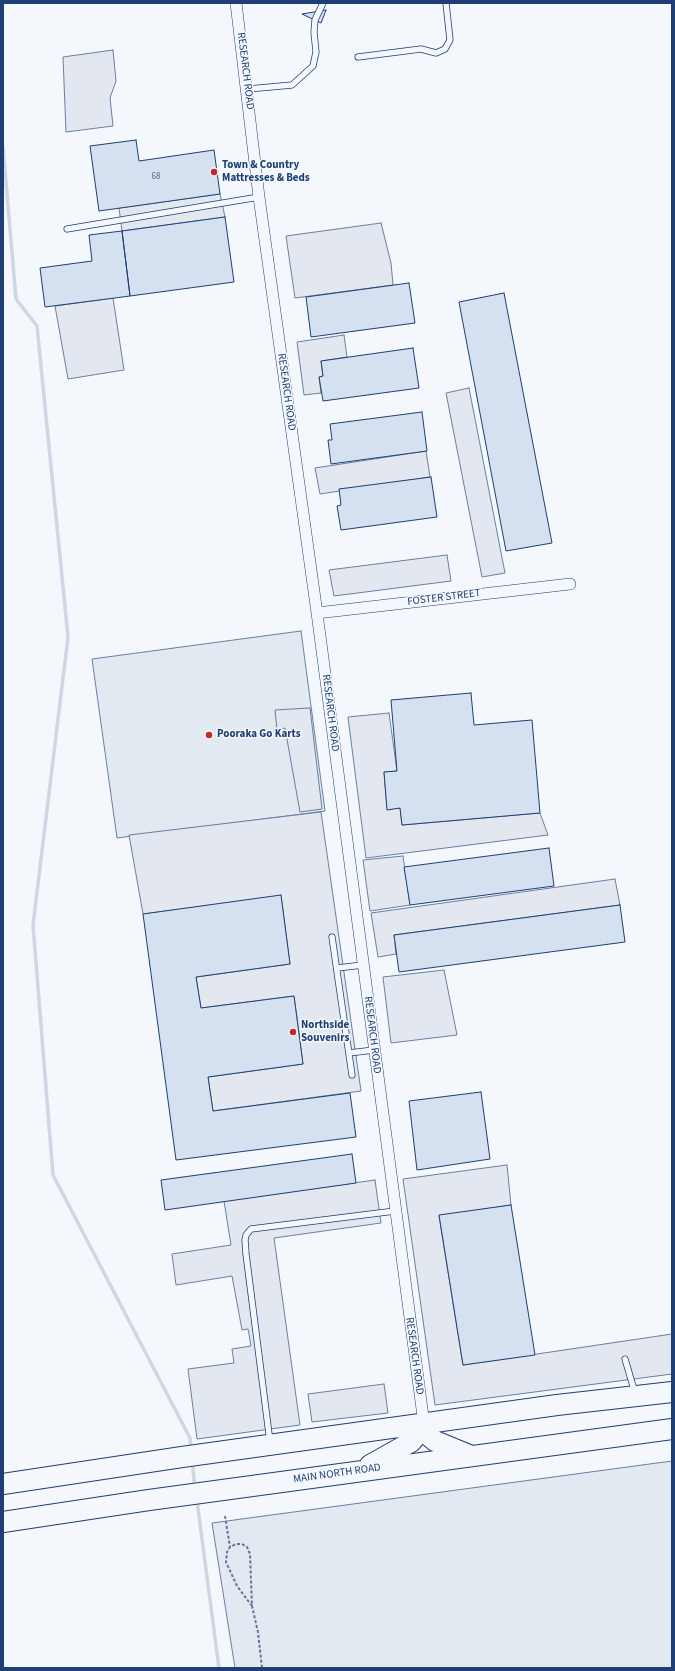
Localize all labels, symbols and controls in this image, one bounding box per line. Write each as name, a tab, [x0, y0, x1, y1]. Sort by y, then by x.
street label: RESEARCH ROAD	[234, 32, 256, 110]
place label: Town & Country Mattresses & Beds	[222, 159, 310, 185]
marker: Town & Country Mattresses & Beds	[209, 167, 219, 177]
house number: 68	[152, 172, 160, 182]
street label: RESEARCH ROAD	[274, 353, 298, 431]
street label: FOSTER STREET	[407, 587, 481, 609]
street label: RESEARCH ROAD	[319, 674, 341, 752]
place label: Pooraka Go Karts	[217, 728, 301, 742]
marker: Pooraka Go Karts	[204, 730, 214, 740]
street label: RESEARCH ROAD	[361, 996, 383, 1074]
place label: Northside Souvenirs	[301, 1019, 349, 1045]
marker: Northside Souvenirs	[288, 1027, 298, 1037]
street label: RESEARCH ROAD	[402, 1317, 426, 1395]
street label: MAIN NORTH ROAD	[292, 1461, 382, 1487]

